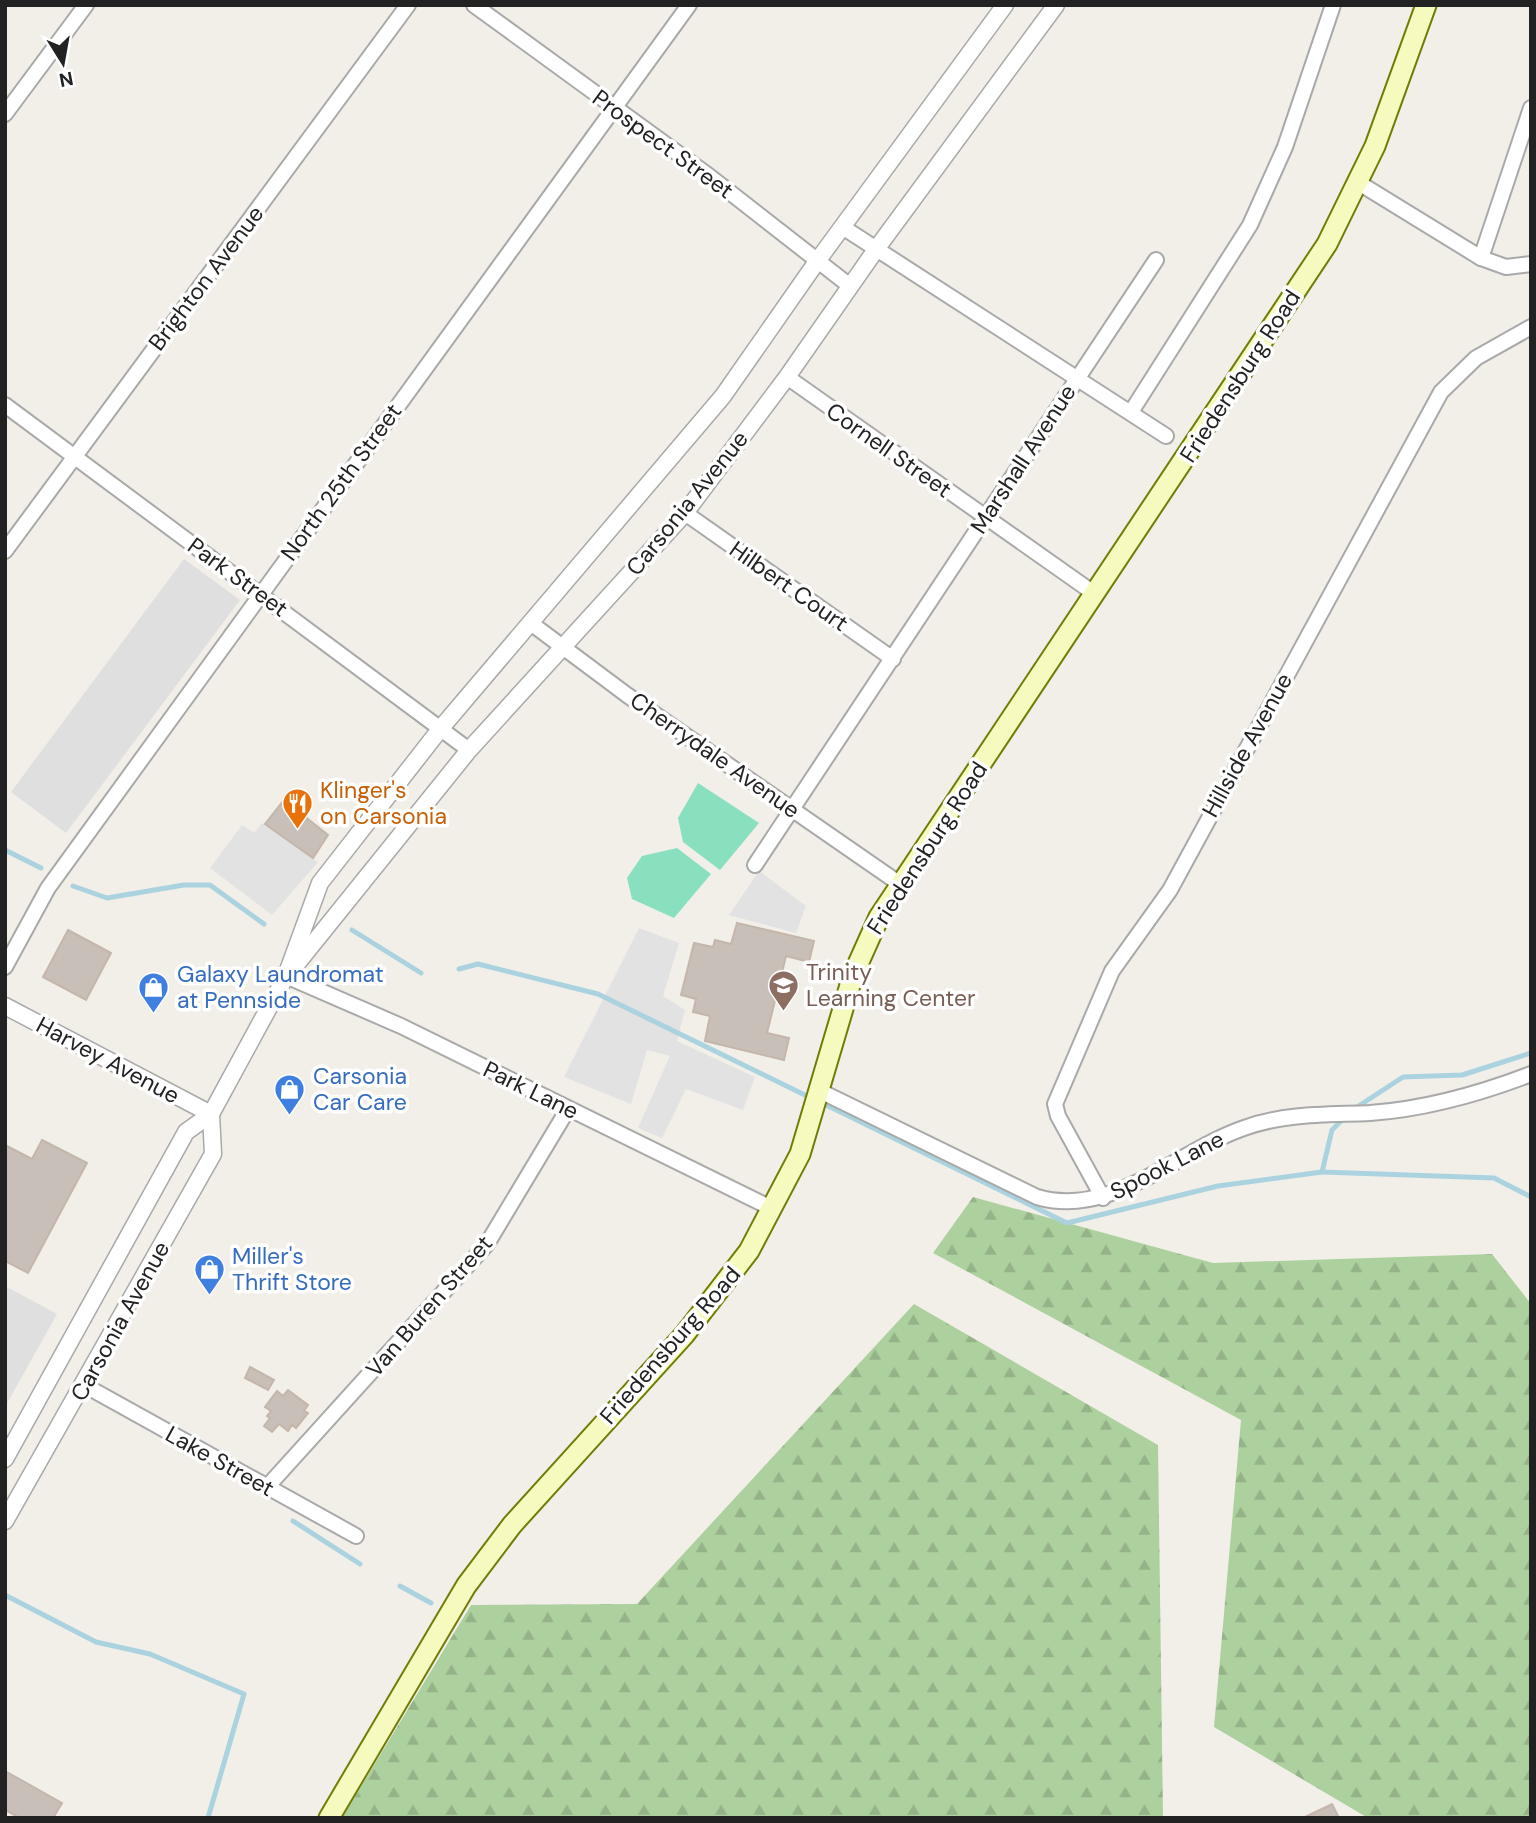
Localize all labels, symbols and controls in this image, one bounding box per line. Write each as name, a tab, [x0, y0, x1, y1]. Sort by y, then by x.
north arrow	[28, 28, 98, 98]
text: N	[57, 66, 75, 93]
street label: Prospect Street	[587, 83, 739, 205]
street label: Brighton Avenue	[142, 200, 270, 356]
street label: Friedensburg Road	[1173, 284, 1307, 468]
street label: Marshall Avenue	[964, 379, 1082, 539]
street label: Cornell Street	[820, 396, 958, 504]
street label: North 25th Street	[274, 397, 408, 567]
street label: Carsonia Avenue	[619, 424, 755, 582]
street label: Park Street	[182, 531, 294, 623]
street label: Hilbert Court	[724, 534, 854, 638]
street label: Hillside Avenue	[1195, 668, 1299, 822]
street label: Cherrydale Avenue	[624, 685, 806, 825]
street label: Friedensburg Road	[860, 756, 994, 940]
place label: Klinger's on Carsonia	[320, 775, 447, 831]
restaurant icon: Klinger's on Carsonia	[280, 786, 314, 830]
place label: Trinity Learning Center	[806, 957, 976, 1013]
place label: Galaxy Laundromat at Pennside	[177, 959, 384, 1015]
school or university icon: Trinity Learning Center	[766, 968, 800, 1012]
shop icon: Galaxy Laundromat at Pennside	[137, 970, 171, 1014]
street label: Harvey Avenue	[31, 1010, 185, 1110]
street label: Park Lane	[478, 1054, 584, 1126]
place label: Carsonia Car Care	[313, 1061, 407, 1117]
shop icon: Carsonia Car Care	[273, 1072, 307, 1116]
street label: Spook Lane	[1105, 1124, 1229, 1206]
street label: Van Buren Street	[359, 1229, 499, 1383]
street label: Carsonia Avenue	[64, 1236, 176, 1406]
place label: Miller's Thrift Store	[232, 1241, 352, 1297]
shop icon: Miller's Thrift Store	[192, 1252, 226, 1296]
street label: Friedensburg Road	[593, 1260, 747, 1430]
street label: Lake Street	[160, 1419, 280, 1503]

